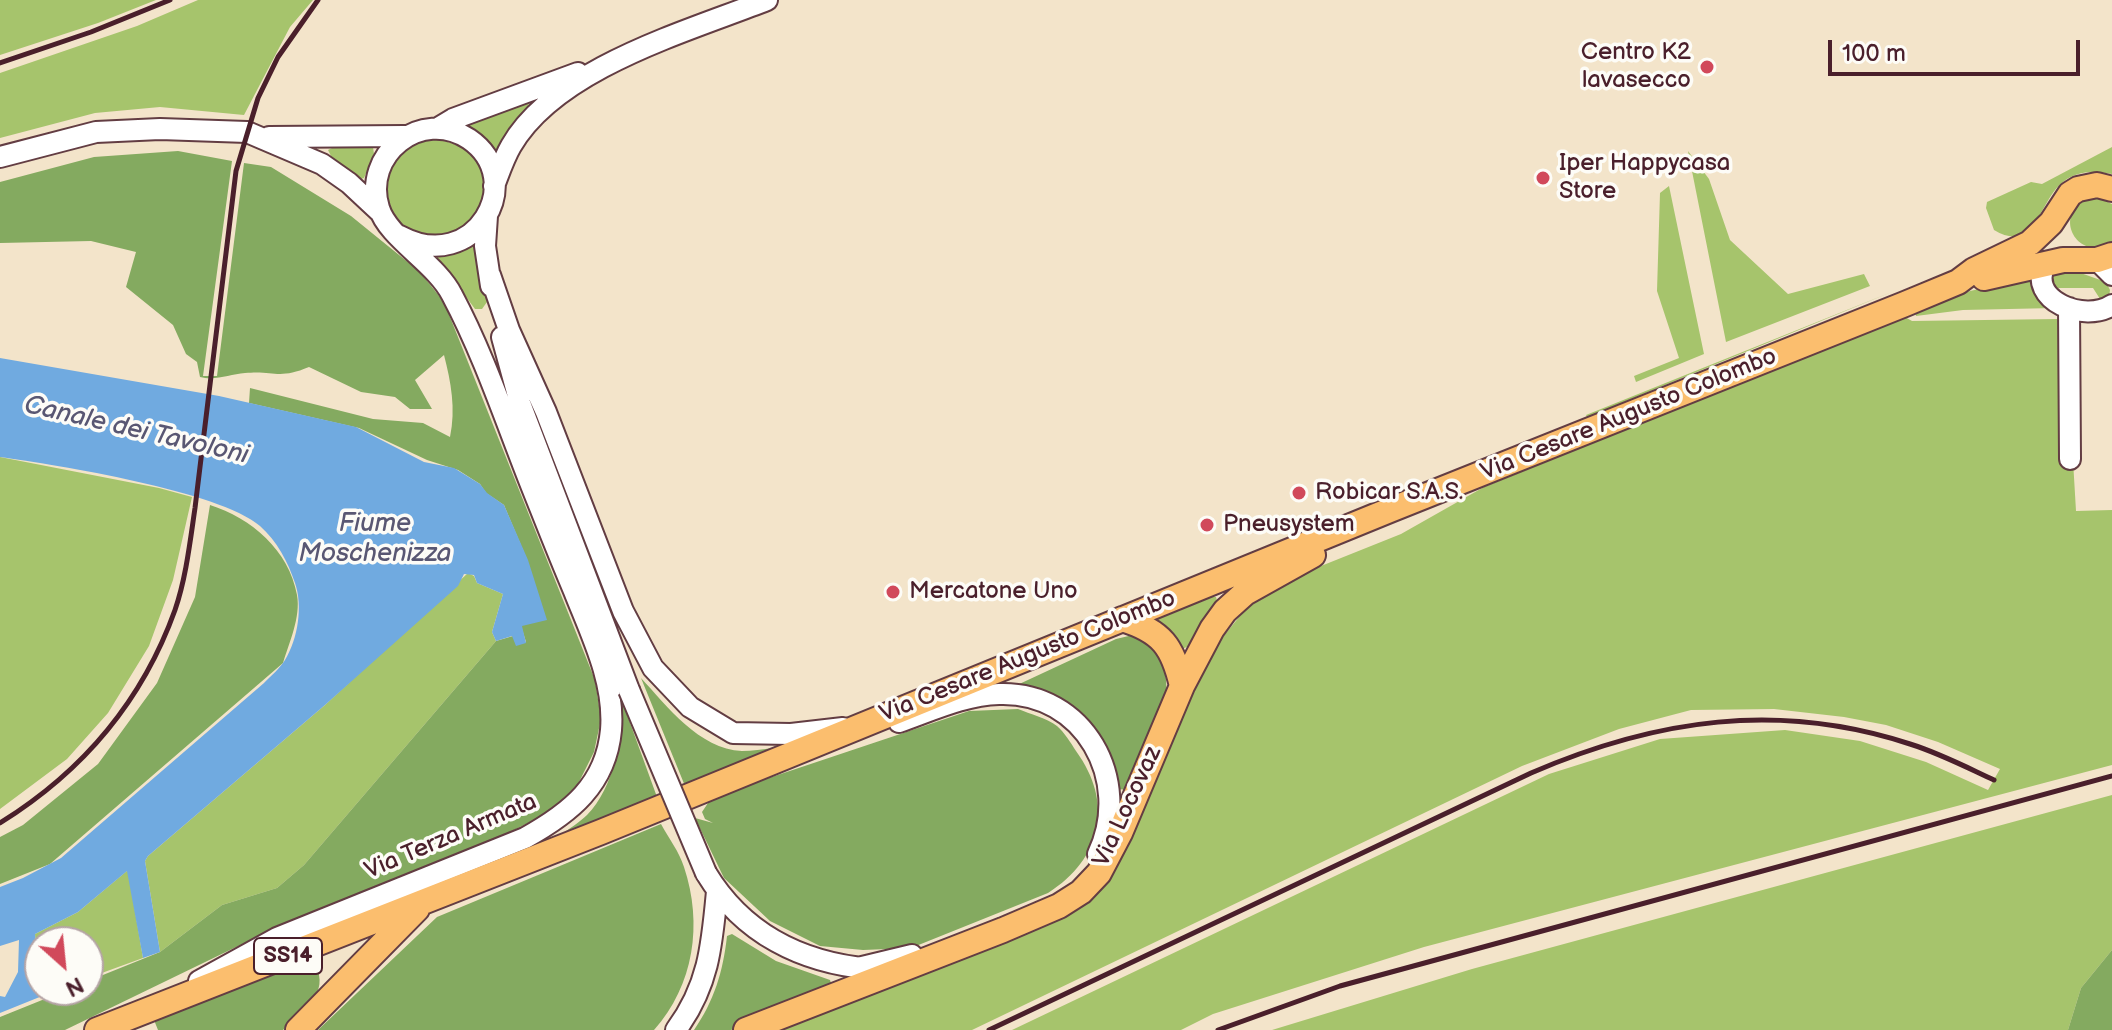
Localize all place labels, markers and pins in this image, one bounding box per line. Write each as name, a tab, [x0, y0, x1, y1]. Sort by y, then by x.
place label: Centro K2 lavasecco	[1581, 39, 1691, 95]
marker: Centro K2 lavasecco	[1698, 58, 1716, 76]
place label: Iper Happycasa Store	[1559, 150, 1730, 206]
marker: Iper Happycasa Store	[1534, 169, 1552, 187]
place label: Robicar S.A.S.	[1315, 479, 1463, 507]
marker: Robicar S.A.S.	[1290, 484, 1308, 502]
place label: Pneusystem	[1223, 511, 1355, 539]
marker: Pneusystem	[1198, 516, 1216, 534]
place label: Mercatone Uno	[909, 578, 1078, 606]
marker: Mercatone Uno	[884, 583, 902, 601]

